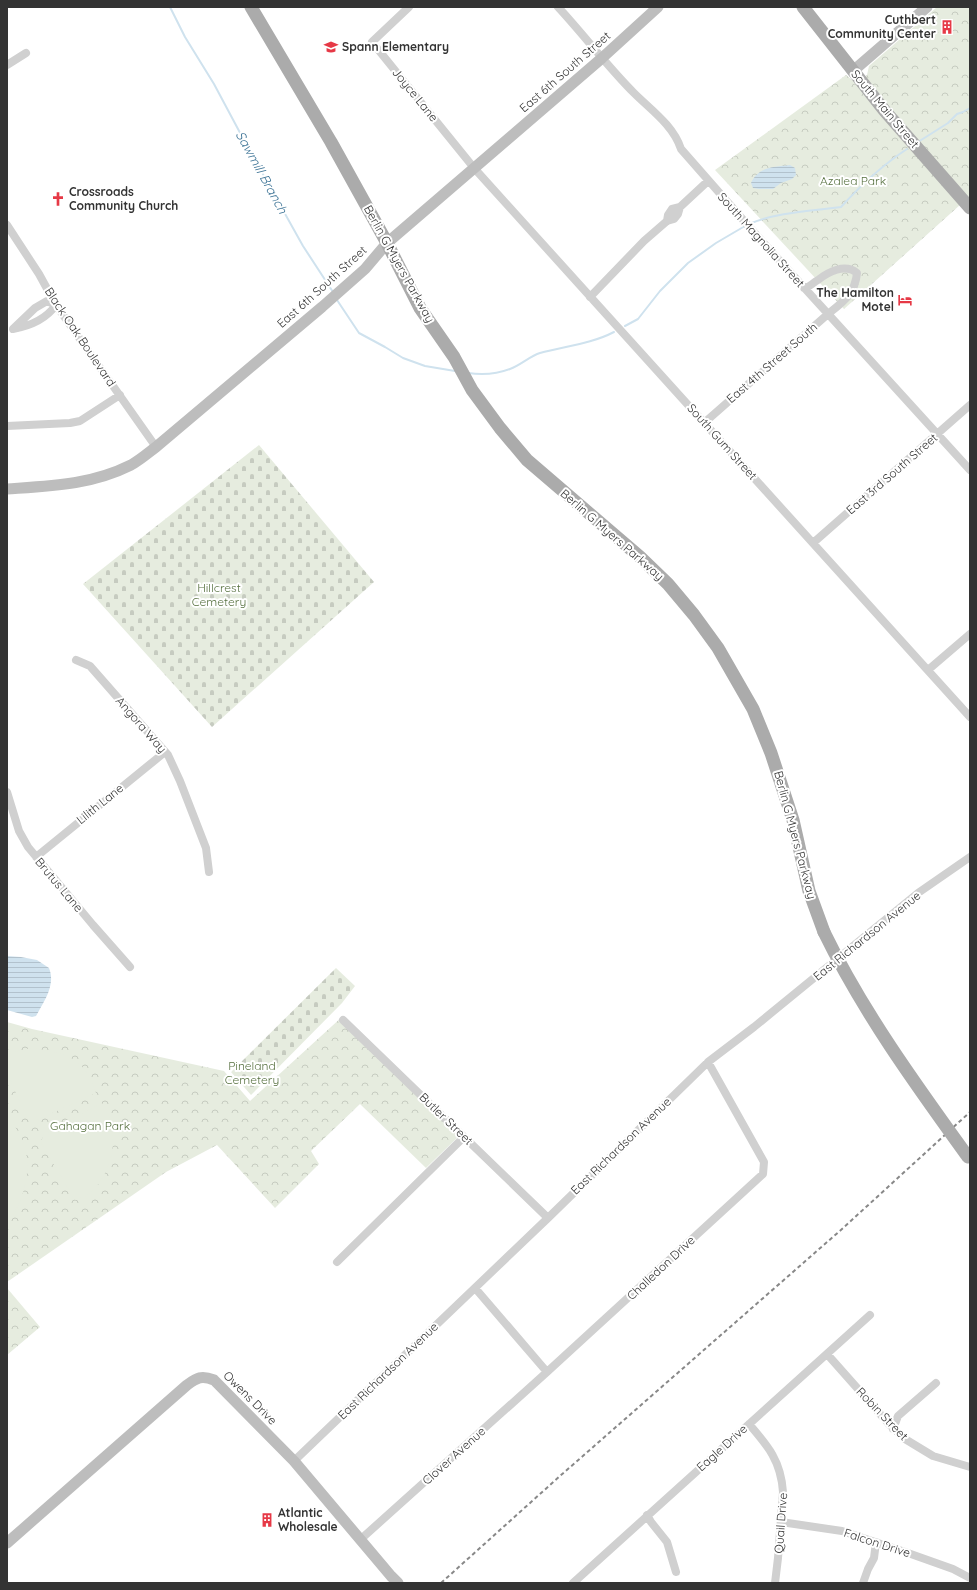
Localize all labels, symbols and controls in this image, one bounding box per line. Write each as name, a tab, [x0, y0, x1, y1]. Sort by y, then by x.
place label: Cuthbert Community Center	[828, 12, 936, 41]
building icon: Cuthbert Community Center	[939, 19, 955, 35]
street label: East 6th South Street	[516, 28, 613, 115]
school or university icon: Spann Elementary	[323, 39, 339, 55]
place label: Spann Elementary	[342, 39, 449, 54]
street label: Joyce Lane	[389, 65, 442, 125]
street label: South Main Street	[848, 66, 923, 151]
water label: Sawmill Branch	[233, 128, 292, 217]
park label: Azalea Park	[820, 173, 886, 188]
place label: Crossroads Community Church	[69, 184, 178, 213]
street label: South Magnolia Street	[715, 189, 808, 290]
church icon: Crossroads Community Church	[50, 191, 66, 207]
street label: Berlin G Myers Parkway	[361, 202, 438, 325]
street label: East 6th South Street	[274, 242, 370, 331]
street label: Black Oak Boulevard	[42, 284, 119, 389]
place label: The Hamilton Motel	[816, 285, 894, 314]
hotel icon: The Hamilton Motel	[897, 292, 913, 308]
street label: East 4th Street South	[723, 319, 820, 406]
street label: South Gum Street	[684, 401, 760, 483]
street label: East 3rd South Street	[843, 430, 940, 517]
street label: Berlin G Myers Parkway	[558, 486, 667, 584]
park label: Hillcrest Cemetery	[192, 580, 246, 609]
street label: Angora Way	[113, 693, 170, 756]
street label: Berlin G Myers Parkway	[771, 769, 820, 901]
street label: Lilith Lane	[73, 780, 126, 827]
street label: Brutus Lane	[32, 854, 87, 915]
street label: East Richardson Avenue	[810, 888, 924, 984]
park label: Pineland Cemetery	[225, 1058, 279, 1087]
street label: Butler Street	[416, 1089, 476, 1148]
street label: East Richardson Avenue	[567, 1094, 674, 1197]
park label: Gahagan Park	[50, 1118, 130, 1133]
street label: Challedon Drive	[623, 1232, 698, 1303]
street label: East Richardson Avenue	[334, 1319, 441, 1422]
street label: Owens Drive	[220, 1368, 280, 1428]
street label: Robin Street	[853, 1384, 911, 1443]
street label: Eagle Drive	[693, 1421, 750, 1474]
street label: Clover Avenue	[419, 1423, 488, 1488]
street label: Quail Drive	[771, 1492, 790, 1554]
place label: Atlantic Wholesale	[278, 1505, 338, 1534]
building icon: Atlantic Wholesale	[259, 1512, 275, 1528]
street label: Falcon Drive	[842, 1525, 913, 1560]

